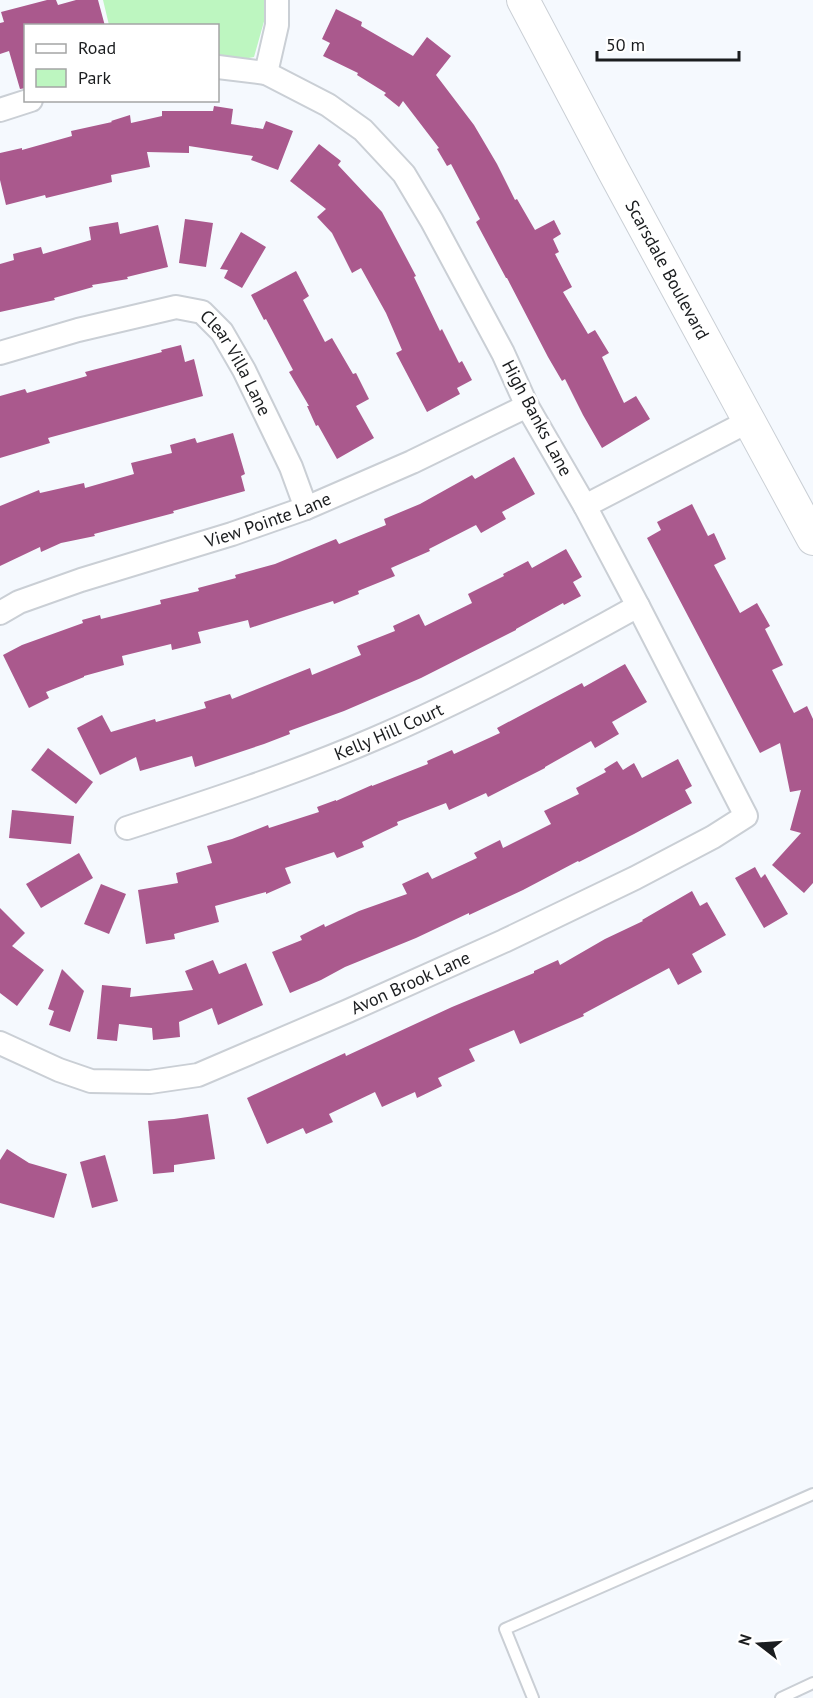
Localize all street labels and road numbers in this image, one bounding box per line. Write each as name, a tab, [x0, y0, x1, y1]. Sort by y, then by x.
street label: Scarsdale Boulevard	[620, 196, 715, 344]
street label: Clear Villa Lane	[195, 304, 276, 419]
street label: High Banks Lane	[497, 356, 578, 480]
street label: View Pointe Lane	[201, 487, 334, 553]
street label: Kelly Hill Court	[331, 697, 447, 765]
street label: Avon Brook Lane	[347, 946, 474, 1019]

